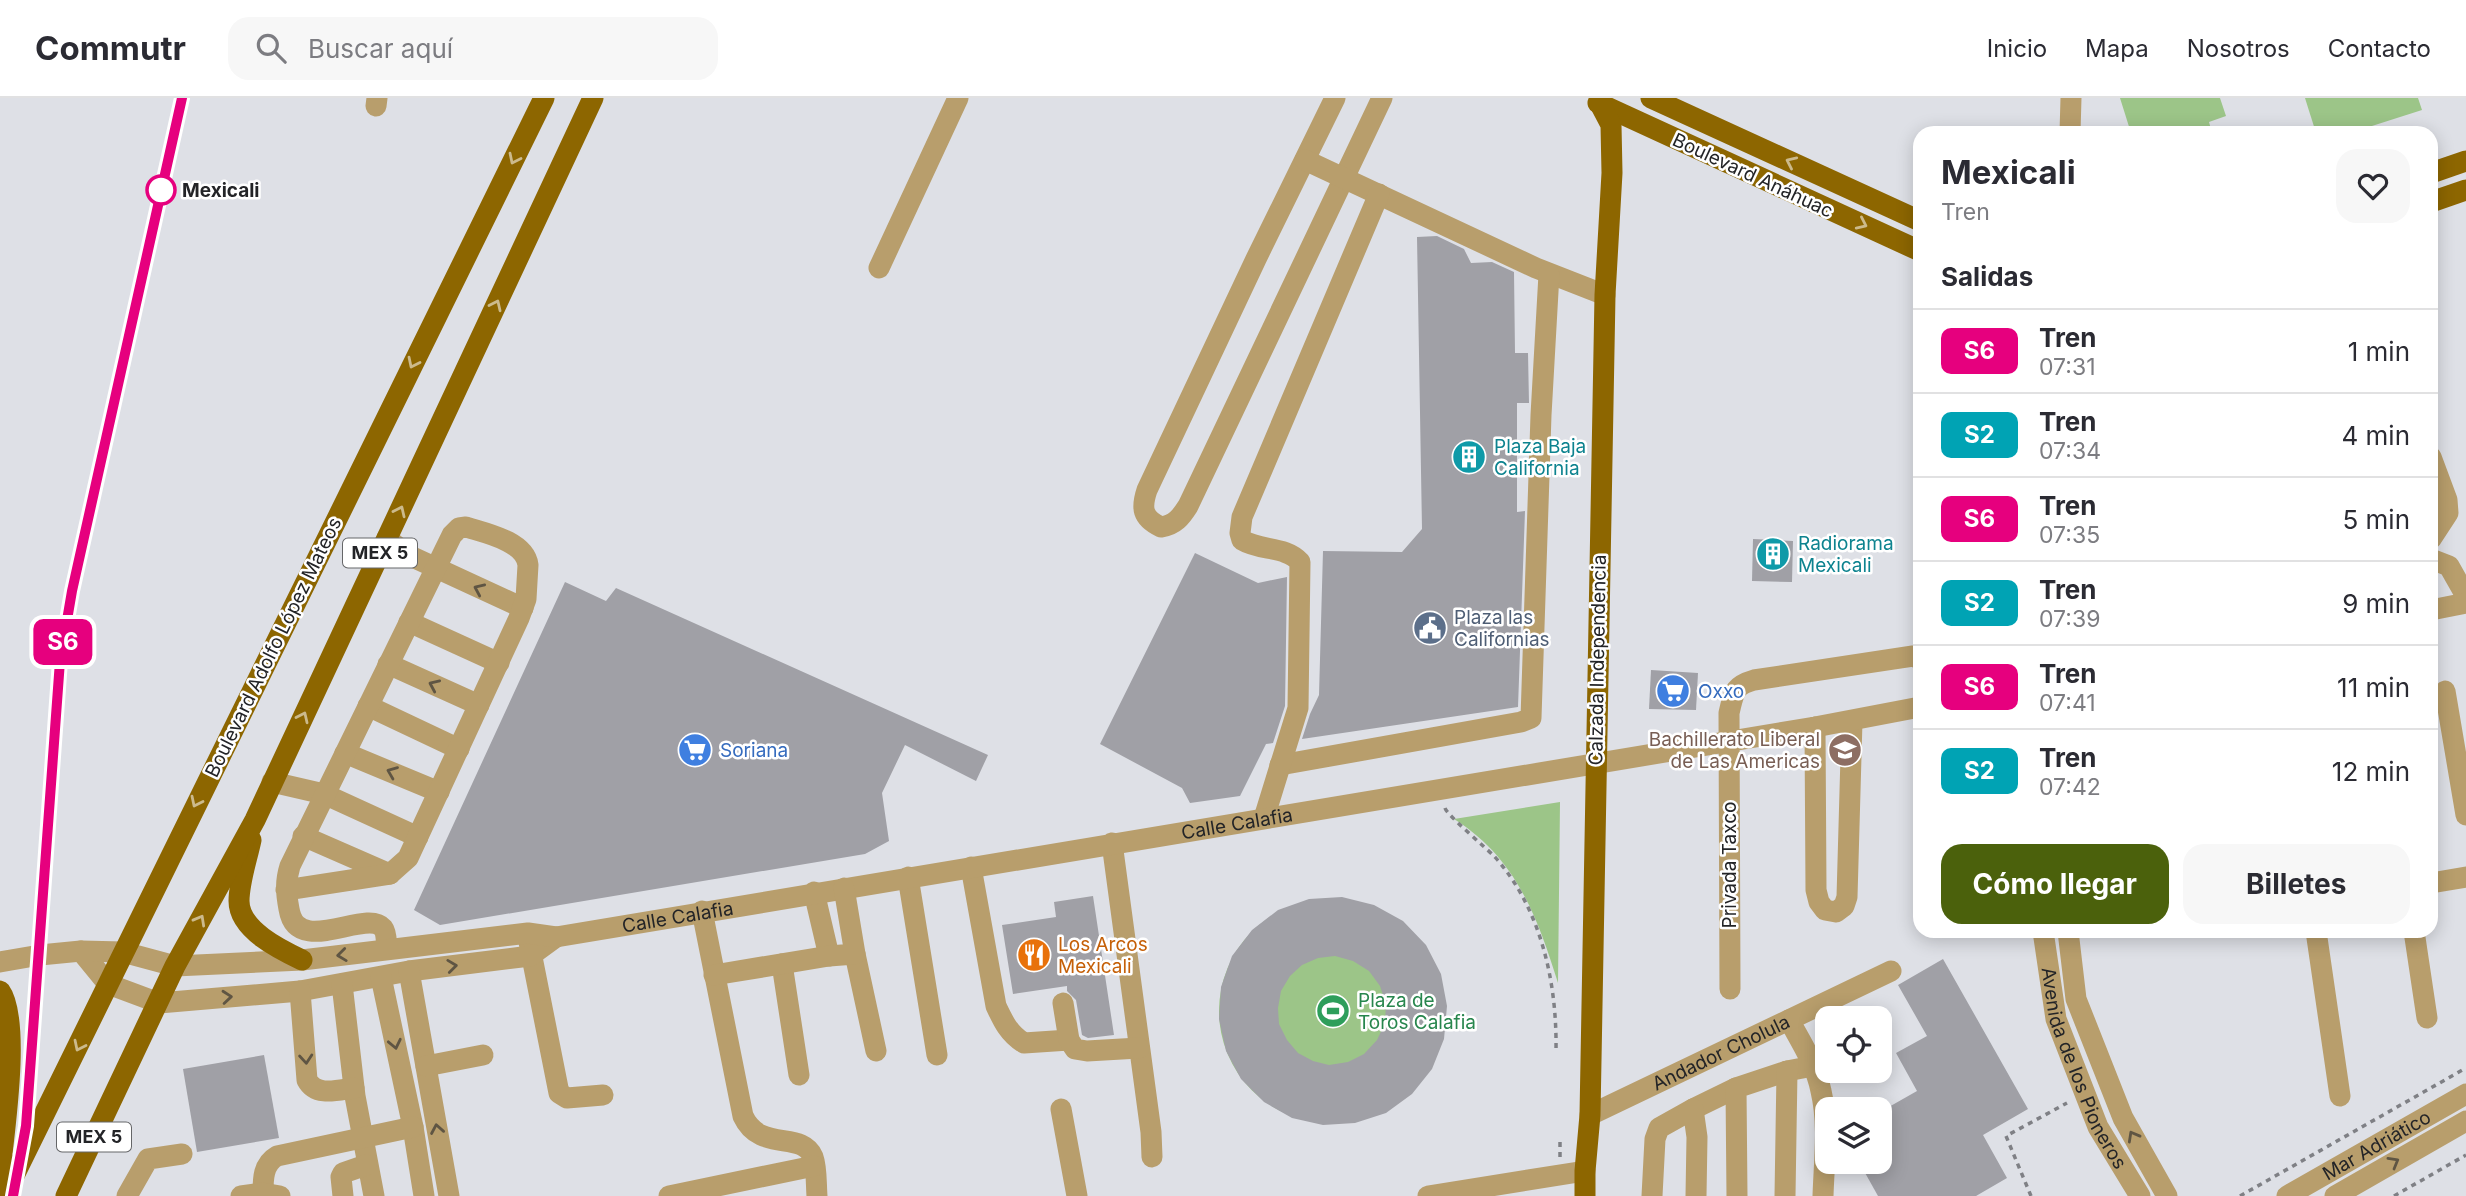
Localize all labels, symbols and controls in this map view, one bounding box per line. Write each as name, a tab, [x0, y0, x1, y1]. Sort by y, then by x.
search box	[228, 17, 718, 80]
text: Commutr	[35, 28, 186, 68]
icon: search	[252, 29, 290, 67]
text: Buscar aquí	[308, 33, 453, 64]
text: Inicio	[1987, 34, 2047, 63]
text: Mapa	[2085, 34, 2149, 63]
text: Nosotros	[2187, 34, 2290, 63]
text: Contacto	[2328, 34, 2431, 63]
street label: Boulevard Anáhuac	[1669, 128, 1837, 223]
button: heart	[2336, 149, 2410, 223]
one-way arrow	[508, 152, 522, 164]
text: Mexicali	[1941, 152, 2076, 192]
one-way arrow	[1786, 156, 1798, 170]
marker: Mexicali	[146, 175, 176, 205]
place label: Mexicali	[182, 179, 260, 202]
text: Tren	[1941, 198, 1990, 226]
one-way arrow	[1855, 216, 1867, 230]
text: Salidas	[1941, 261, 2033, 292]
one-way arrow	[488, 300, 502, 312]
text: Tren	[2039, 322, 2097, 353]
text: S6	[1964, 336, 1995, 365]
text: 1 min	[2348, 336, 2410, 367]
text: 07:31	[2039, 353, 2096, 381]
one-way arrow	[407, 356, 421, 368]
text: Tren	[2039, 406, 2097, 437]
text: S2	[1964, 420, 1995, 449]
text: 4 min	[2341, 420, 2410, 451]
place label: Plaza Baja California	[1494, 435, 1586, 480]
text: 07:34	[2039, 437, 2101, 465]
building icon: Plaza Baja California	[1450, 438, 1488, 476]
text: Tren	[2039, 490, 2097, 521]
text: S6	[1964, 504, 1995, 533]
text: 5 min	[2342, 504, 2410, 535]
one-way arrow	[391, 506, 405, 518]
street label: Boulevard Adolfo López Mateos	[200, 514, 347, 781]
text: 07:35	[2039, 521, 2100, 549]
place label: Radiorama Mexicali	[1798, 532, 1894, 577]
building icon: Radiorama Mexicali	[1754, 535, 1792, 573]
road number: MEX 5	[343, 538, 417, 568]
street label: Calzada Independencia	[1584, 554, 1611, 766]
text: Tren	[2039, 574, 2097, 605]
one-way arrow	[474, 583, 486, 597]
text: S2	[1964, 588, 1995, 617]
text: 9 min	[2342, 588, 2410, 619]
text: 07:39	[2039, 605, 2100, 633]
place label: Plaza las Californias	[1454, 606, 1550, 651]
public building icon: Plaza las Californias	[1411, 609, 1449, 647]
line badge: S6	[32, 619, 94, 665]
text: S6	[47, 627, 79, 656]
text: Tren	[2039, 658, 2097, 689]
supermarket icon: Oxxo	[1654, 672, 1692, 710]
text: S6	[1964, 672, 1995, 701]
text: 11 min	[2337, 672, 2410, 703]
one-way arrow	[428, 679, 441, 693]
place label: Oxxo	[1698, 680, 1744, 703]
text: 07:41	[2039, 689, 2096, 717]
one-way arrow	[295, 712, 309, 724]
place label: Bachillerato Liberal de Las Americas	[1649, 728, 1820, 773]
supermarket icon: Soriana	[676, 731, 714, 769]
school or university icon: Bachillerato Liberal de Las Americas	[1826, 731, 1864, 769]
place label: Soriana	[720, 739, 788, 762]
text: Tren	[2039, 742, 2097, 773]
text: S2	[1964, 756, 1995, 785]
text: 12 min	[2332, 756, 2410, 787]
one-way arrow	[386, 767, 398, 781]
text: 07:42	[2039, 773, 2101, 801]
one-way arrow	[191, 795, 205, 807]
street label: Privada Taxco	[1718, 802, 1741, 928]
street label: Calle Calafia	[1180, 803, 1294, 845]
button: Cómo llegar	[1941, 844, 2169, 924]
button: Billetes	[2183, 844, 2410, 924]
street label: Calle Calafia	[620, 897, 735, 938]
one-way arrow	[192, 914, 205, 927]
place label: Los Arcos Mexicali	[1058, 933, 1148, 978]
restaurant icon: Los Arcos Mexicali	[1015, 936, 1053, 974]
one-way arrow	[336, 947, 348, 962]
one-way arrow	[447, 958, 458, 973]
street label: Avenida de los Pioneros	[2036, 966, 2132, 1173]
place label: Plaza de Toros Calafia	[1358, 989, 1476, 1034]
one-way arrow	[222, 990, 233, 1005]
sports icon: Plaza de Toros Calafia	[1314, 992, 1352, 1030]
map controls	[1815, 1006, 1892, 1174]
button: locate	[1815, 1006, 1892, 1083]
street label: Andador Cholula	[1648, 1010, 1794, 1096]
one-way arrow	[387, 1038, 402, 1050]
one-way arrow	[73, 1039, 87, 1051]
one-way arrow	[298, 1054, 313, 1065]
button: layers	[1815, 1097, 1892, 1174]
street label: Mar Adriático	[2319, 1106, 2435, 1185]
road number: MEX 5	[57, 1122, 131, 1152]
one-way arrow	[430, 1123, 445, 1135]
one-way arrow	[2128, 1131, 2141, 1144]
one-way arrow	[2387, 1157, 2400, 1170]

